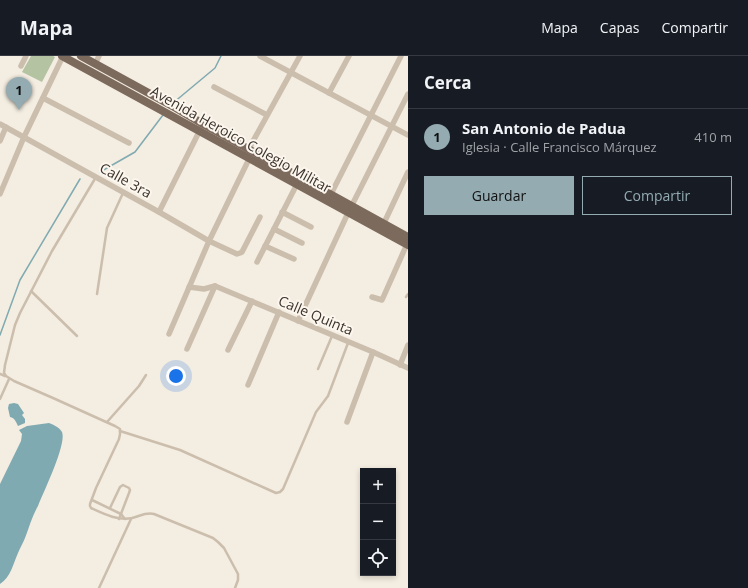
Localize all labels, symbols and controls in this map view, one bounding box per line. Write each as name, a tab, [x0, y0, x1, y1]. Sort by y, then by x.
text: Mapa	[20, 15, 73, 41]
text: Mapa	[541, 18, 578, 37]
text: Capas	[600, 18, 639, 37]
text: Compartir	[661, 18, 728, 37]
text: Cerca	[424, 71, 472, 94]
pin: 1	[6, 77, 32, 110]
street label: Avenida Heroico Colegio Militar	[147, 81, 335, 197]
text: San Antonio de Padua	[462, 118, 626, 138]
text: 1	[433, 128, 441, 146]
text: 410 m	[694, 128, 732, 146]
text: Iglesia · Calle Francisco Márquez	[462, 138, 657, 156]
street label: Calle 3ra	[97, 158, 155, 202]
button: Guardar	[424, 176, 574, 215]
button: Compartir	[582, 176, 732, 215]
street label: Calle Quinta	[276, 291, 356, 339]
your location	[166, 366, 186, 386]
map controls	[360, 468, 396, 576]
button: +	[360, 468, 396, 504]
button: −	[360, 504, 396, 540]
button: locate	[360, 540, 396, 576]

